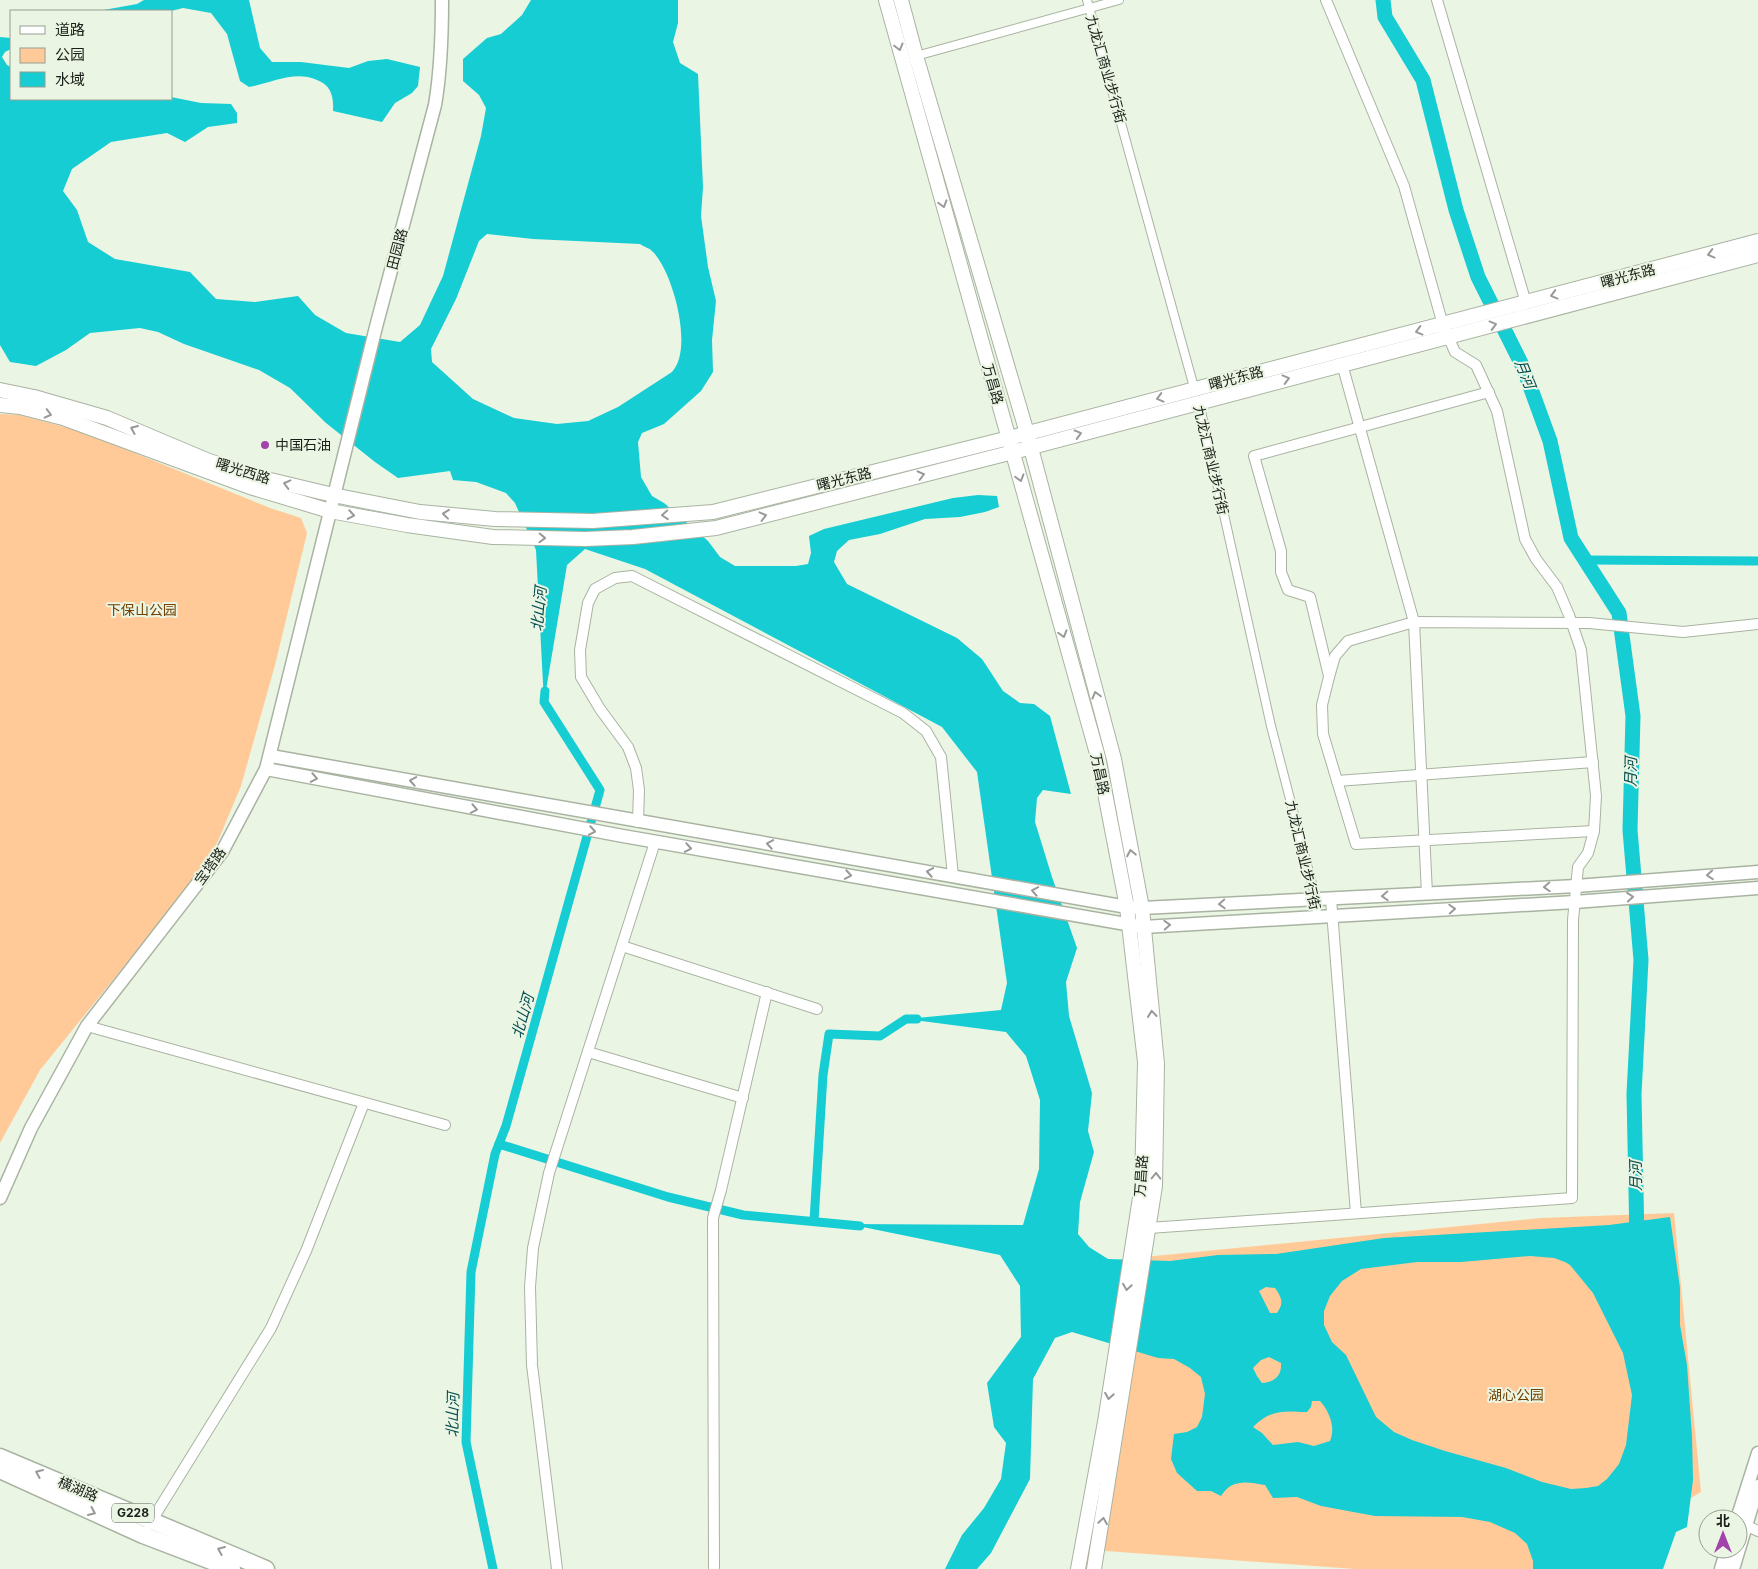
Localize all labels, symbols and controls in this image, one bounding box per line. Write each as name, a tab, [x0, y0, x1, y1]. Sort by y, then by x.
legend	[10, 10, 172, 100]
street label: 九龙汇商业步行街	[1083, 13, 1130, 125]
text: 道路	[55, 20, 85, 39]
one-way arrow	[894, 42, 904, 51]
text: 公园	[55, 45, 85, 64]
text: 水域	[55, 70, 85, 89]
one-way arrow	[937, 199, 948, 208]
street label: 田园路	[383, 226, 410, 271]
one-way arrow	[1707, 248, 1715, 258]
street label: 曙光东路	[1599, 260, 1657, 291]
one-way arrow	[1550, 290, 1558, 300]
one-way arrow	[1488, 320, 1497, 331]
one-way arrow	[1414, 325, 1423, 336]
water label: 月河	[1511, 356, 1541, 394]
street label: 万昌路	[980, 361, 1007, 406]
street label: 曙光东路	[1207, 362, 1265, 393]
one-way arrow	[1281, 374, 1290, 385]
one-way arrow	[1155, 392, 1164, 403]
street label: 九龙汇商业步行街	[1191, 403, 1232, 516]
one-way arrow	[43, 408, 52, 419]
one-way arrow	[130, 425, 139, 436]
one-way arrow	[1073, 430, 1081, 440]
place label: 中国石油	[275, 436, 331, 453]
marker: 中国石油	[259, 439, 271, 451]
street label: 曙光西路	[214, 454, 272, 487]
street label: 曙光东路	[815, 463, 873, 494]
one-way arrow	[916, 471, 924, 481]
one-way arrow	[1014, 473, 1024, 482]
one-way arrow	[282, 479, 291, 490]
one-way arrow	[442, 509, 450, 520]
one-way arrow	[347, 510, 355, 520]
one-way arrow	[660, 510, 668, 521]
one-way arrow	[759, 511, 768, 522]
one-way arrow	[538, 533, 546, 543]
water label: 北山河	[527, 583, 550, 632]
park label: 下保山公园	[107, 601, 177, 618]
one-way arrow	[1058, 630, 1068, 638]
one-way arrow	[1092, 691, 1102, 699]
street label: 万昌路	[1088, 752, 1113, 796]
water label: 月河	[1621, 754, 1640, 787]
one-way arrow	[310, 773, 318, 783]
one-way arrow	[408, 776, 417, 786]
street label: 九龙汇商业步行街	[1283, 798, 1324, 911]
one-way arrow	[469, 803, 478, 813]
one-way arrow	[588, 825, 596, 835]
one-way arrow	[766, 840, 775, 850]
one-way arrow	[684, 842, 692, 852]
street label: 宝塔路	[190, 844, 229, 888]
one-way arrow	[1127, 849, 1137, 858]
one-way arrow	[926, 867, 935, 877]
one-way arrow	[1706, 869, 1714, 880]
one-way arrow	[844, 870, 853, 880]
one-way arrow	[1543, 882, 1551, 893]
one-way arrow	[1031, 886, 1039, 897]
one-way arrow	[1380, 890, 1388, 901]
one-way arrow	[1626, 892, 1634, 903]
one-way arrow	[1218, 898, 1226, 909]
one-way arrow	[1448, 903, 1456, 914]
one-way arrow	[1163, 920, 1171, 931]
water label: 北山河	[507, 989, 539, 1040]
one-way arrow	[1147, 1010, 1158, 1018]
street label: 万昌路	[1131, 1154, 1150, 1198]
water label: 月河	[1626, 1158, 1645, 1191]
one-way arrow	[1150, 1172, 1161, 1180]
one-way arrow	[1122, 1283, 1132, 1292]
park label: 湖心公园	[1488, 1386, 1544, 1403]
water label: 北山河	[443, 1389, 462, 1438]
one-way arrow	[1105, 1392, 1115, 1401]
one-way arrow	[35, 1469, 44, 1479]
street label: 横湖路	[56, 1473, 101, 1505]
road number: G228	[112, 1504, 154, 1522]
one-way arrow	[87, 1505, 96, 1516]
north arrow	[1698, 1509, 1748, 1559]
text: 北	[1716, 1512, 1730, 1529]
one-way arrow	[1097, 1517, 1107, 1525]
one-way arrow	[217, 1546, 226, 1556]

